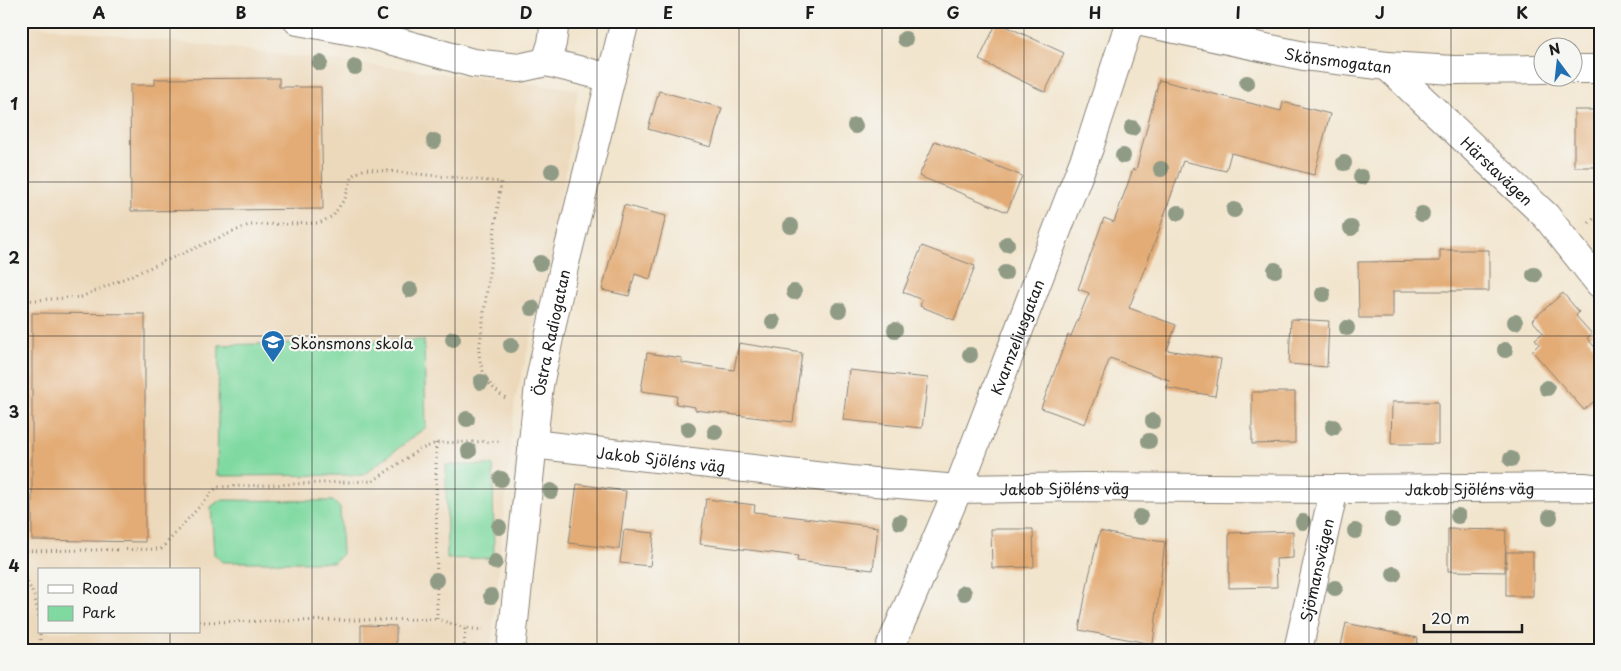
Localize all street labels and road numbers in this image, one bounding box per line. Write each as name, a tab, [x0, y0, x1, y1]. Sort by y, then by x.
street label: Skönsmogatan	[1283, 41, 1392, 78]
street label: Härstavägen	[1456, 130, 1539, 210]
street label: Östra Radiogatan	[526, 267, 575, 397]
street label: Kvarnzeliusgatan	[984, 276, 1049, 398]
street label: Jakob Sjöléns väg	[596, 440, 727, 477]
street label: Jakob Sjöléns väg	[1000, 475, 1129, 500]
street label: Jakob Sjöléns väg	[1405, 476, 1534, 500]
street label: Sjömansvägen	[1293, 516, 1339, 624]

